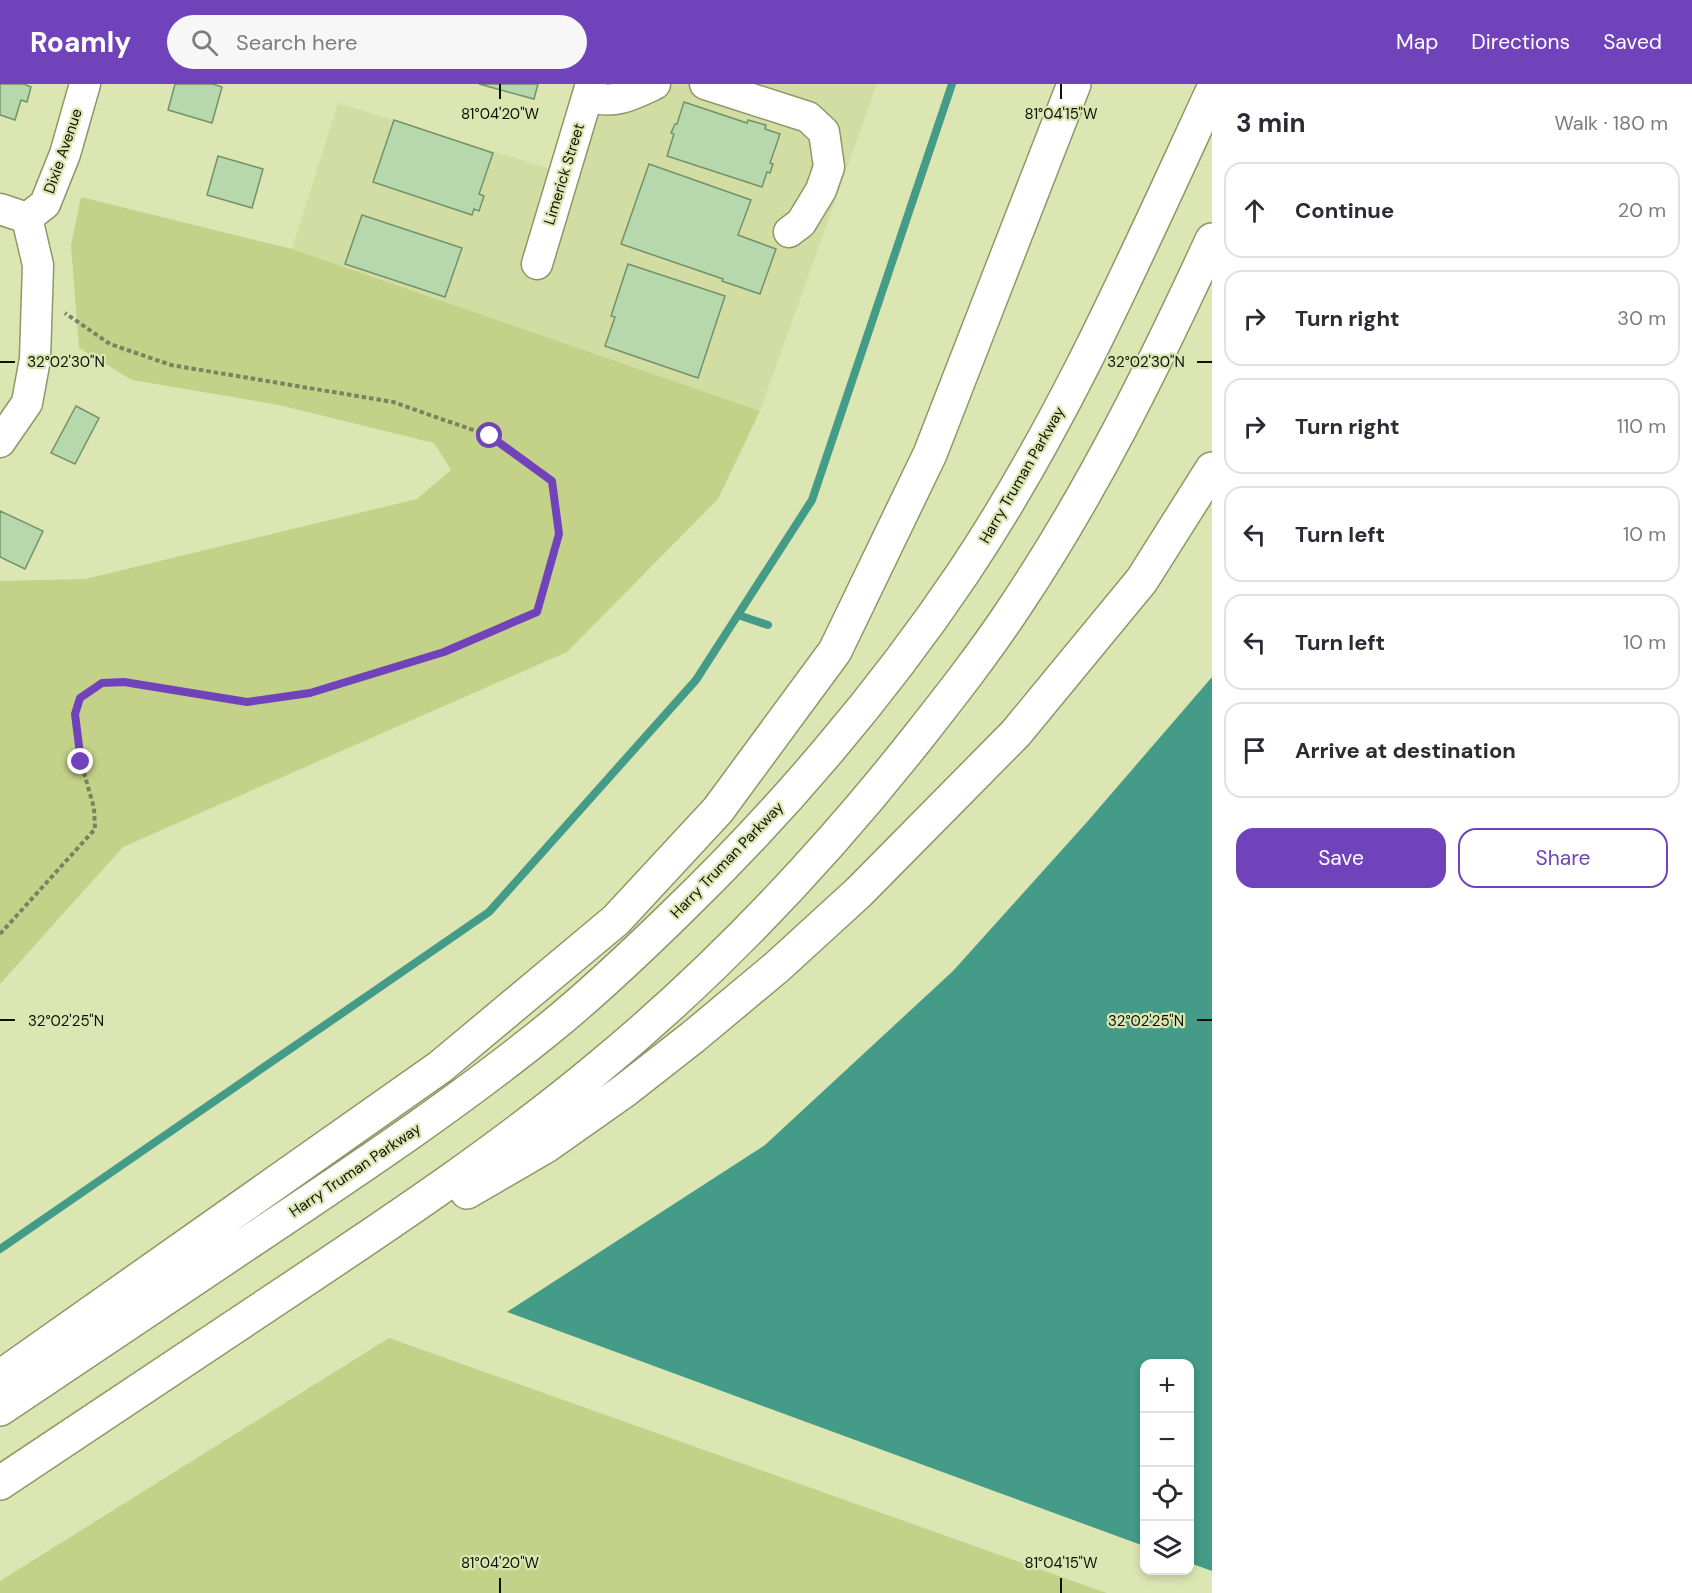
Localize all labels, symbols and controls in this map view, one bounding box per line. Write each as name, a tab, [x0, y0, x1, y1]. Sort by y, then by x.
search box	[167, 15, 587, 69]
text: Roamly	[30, 24, 131, 61]
icon: search	[188, 26, 221, 59]
text: Search here	[236, 28, 357, 57]
text: Map	[1396, 28, 1438, 56]
text: Directions	[1471, 28, 1570, 56]
text: Saved	[1603, 28, 1662, 56]
text: 81°04'20"W	[461, 104, 539, 124]
text: 81°04'15"W	[1025, 104, 1098, 124]
street label: Dixie Avenue	[39, 106, 87, 196]
text: 3 min	[1236, 106, 1305, 140]
text: Walk · 180 m	[1554, 110, 1668, 136]
street label: Limerick Street	[539, 121, 589, 227]
icon: ahead	[1238, 194, 1271, 227]
text: Continue	[1295, 196, 1394, 225]
text: 20 m	[1618, 197, 1666, 223]
icon: right	[1238, 302, 1271, 335]
text: Turn right	[1295, 304, 1400, 333]
text: 30 m	[1617, 305, 1666, 331]
text: 32°02'30"N	[27, 352, 105, 372]
text: 32°02'30"N	[1107, 352, 1185, 372]
street label: Harry Truman Parkway	[975, 402, 1070, 547]
icon: right	[1238, 410, 1271, 443]
text: Turn right	[1295, 412, 1400, 441]
text: 110 m	[1617, 413, 1666, 439]
route start	[476, 422, 502, 448]
icon: left	[1238, 518, 1271, 551]
text: Turn left	[1295, 520, 1385, 549]
text: 10 m	[1623, 521, 1666, 547]
icon: left	[1238, 626, 1271, 659]
text: Turn left	[1295, 628, 1385, 657]
text: 10 m	[1623, 629, 1666, 655]
icon: arrive	[1238, 734, 1271, 767]
text: Arrive at destination	[1295, 736, 1516, 765]
route end	[67, 748, 93, 774]
street label: Harry Truman Parkway	[666, 797, 788, 923]
button: Save	[1236, 828, 1446, 888]
button: Share	[1458, 828, 1668, 888]
text: 32°02'25"N	[28, 1011, 104, 1031]
text: 32°02'25"N	[1108, 1011, 1184, 1031]
street label: Harry Truman Parkway	[285, 1118, 425, 1222]
map controls	[1140, 1359, 1194, 1575]
button: +	[1140, 1359, 1194, 1413]
button: −	[1140, 1413, 1194, 1467]
button: locate	[1140, 1467, 1194, 1521]
button: layers	[1140, 1521, 1194, 1575]
text: 81°04'20"W	[461, 1553, 539, 1573]
text: 81°04'15"W	[1025, 1553, 1098, 1573]

